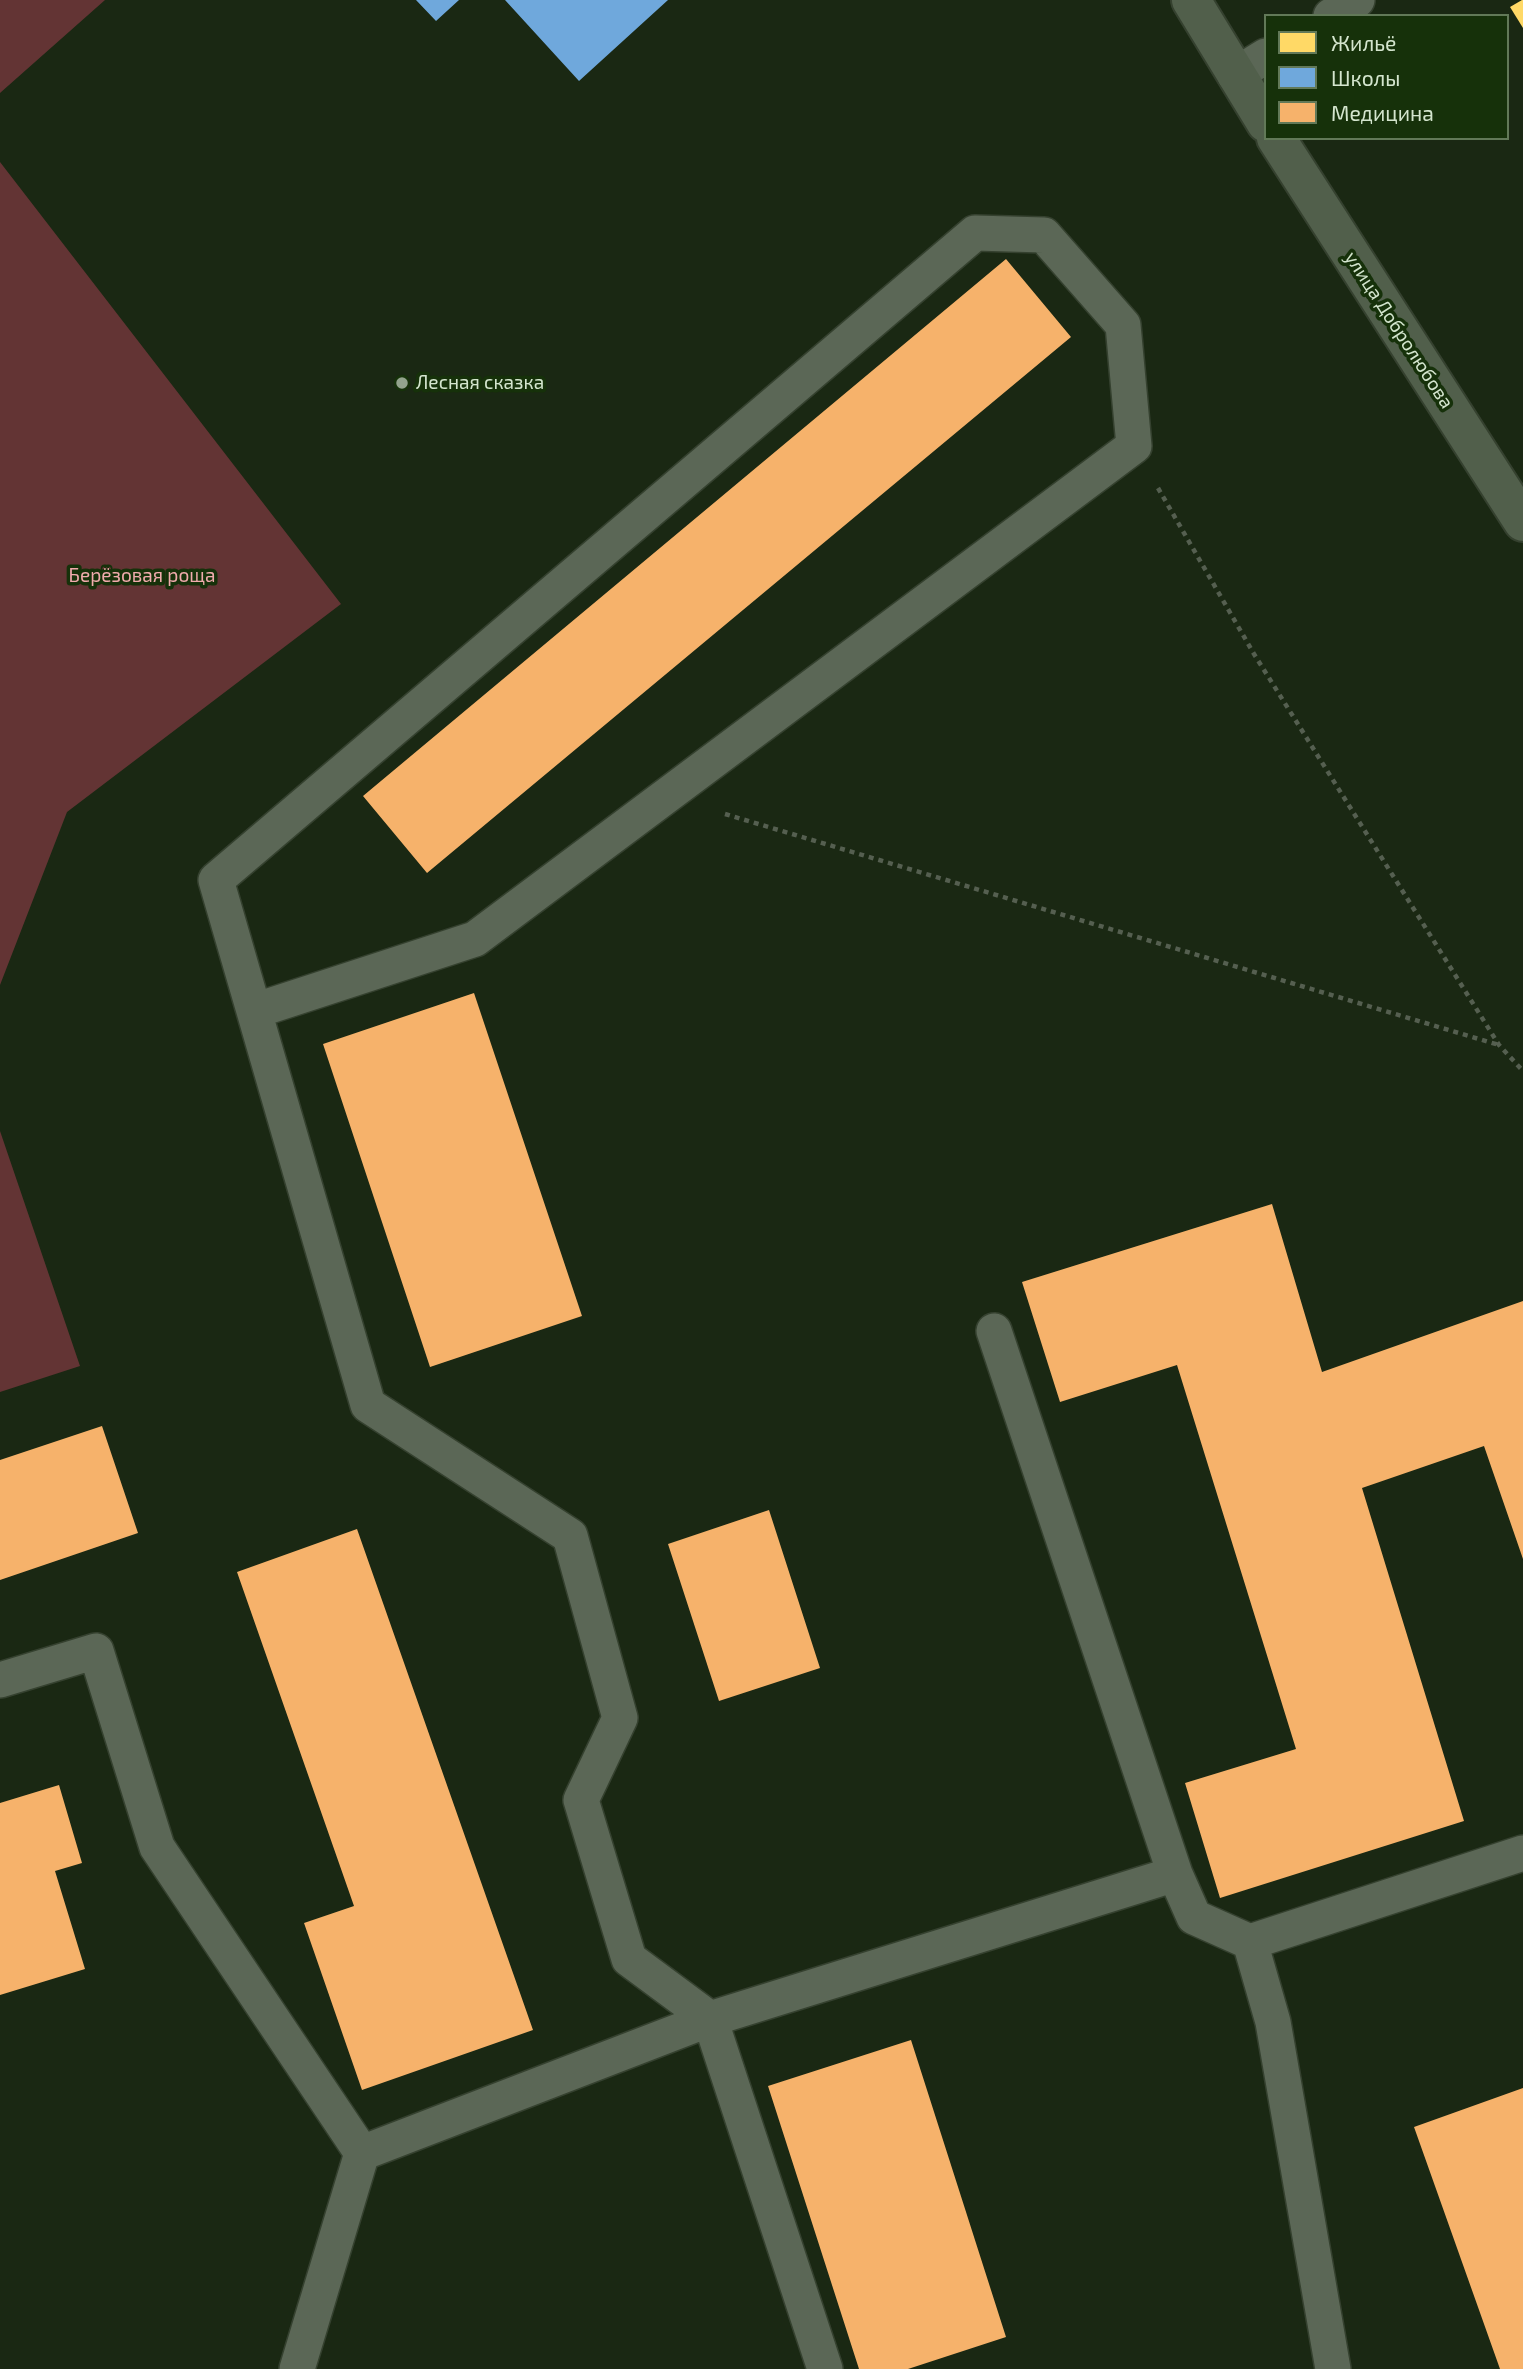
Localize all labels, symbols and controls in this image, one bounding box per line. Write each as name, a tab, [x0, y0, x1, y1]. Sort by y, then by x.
legend	[1264, 14, 1509, 140]
text: Жильё	[1331, 30, 1396, 55]
text: Школы	[1331, 65, 1400, 90]
text: Медицина	[1331, 100, 1434, 125]
street label: улица Добролюбова	[1340, 247, 1458, 413]
place label: Лесная сказка	[416, 372, 544, 394]
marker: Лесная сказка	[394, 375, 410, 391]
park label: Берёзовая роща	[68, 565, 216, 587]

